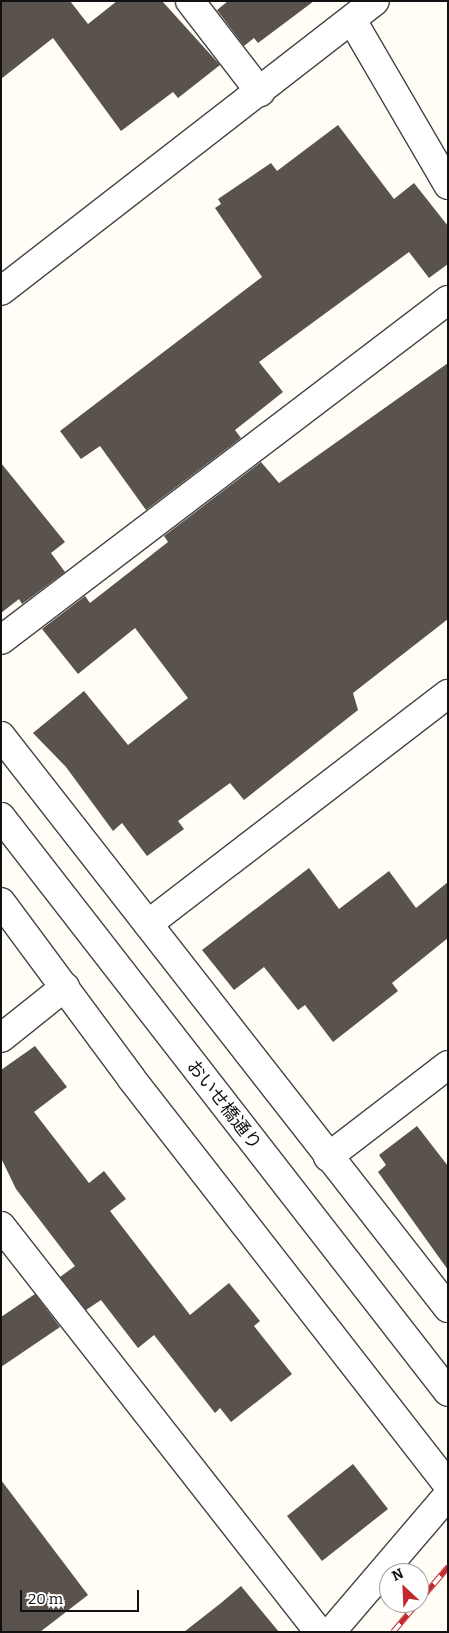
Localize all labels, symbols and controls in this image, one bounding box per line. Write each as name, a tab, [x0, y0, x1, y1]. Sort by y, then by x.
street label: おいせ橋通り	[182, 1056, 266, 1154]
north arrow	[379, 1563, 429, 1613]
text: N	[389, 1565, 406, 1585]
scale bar	[22, 1580, 141, 1612]
text: 20 m	[28, 1590, 63, 1608]

